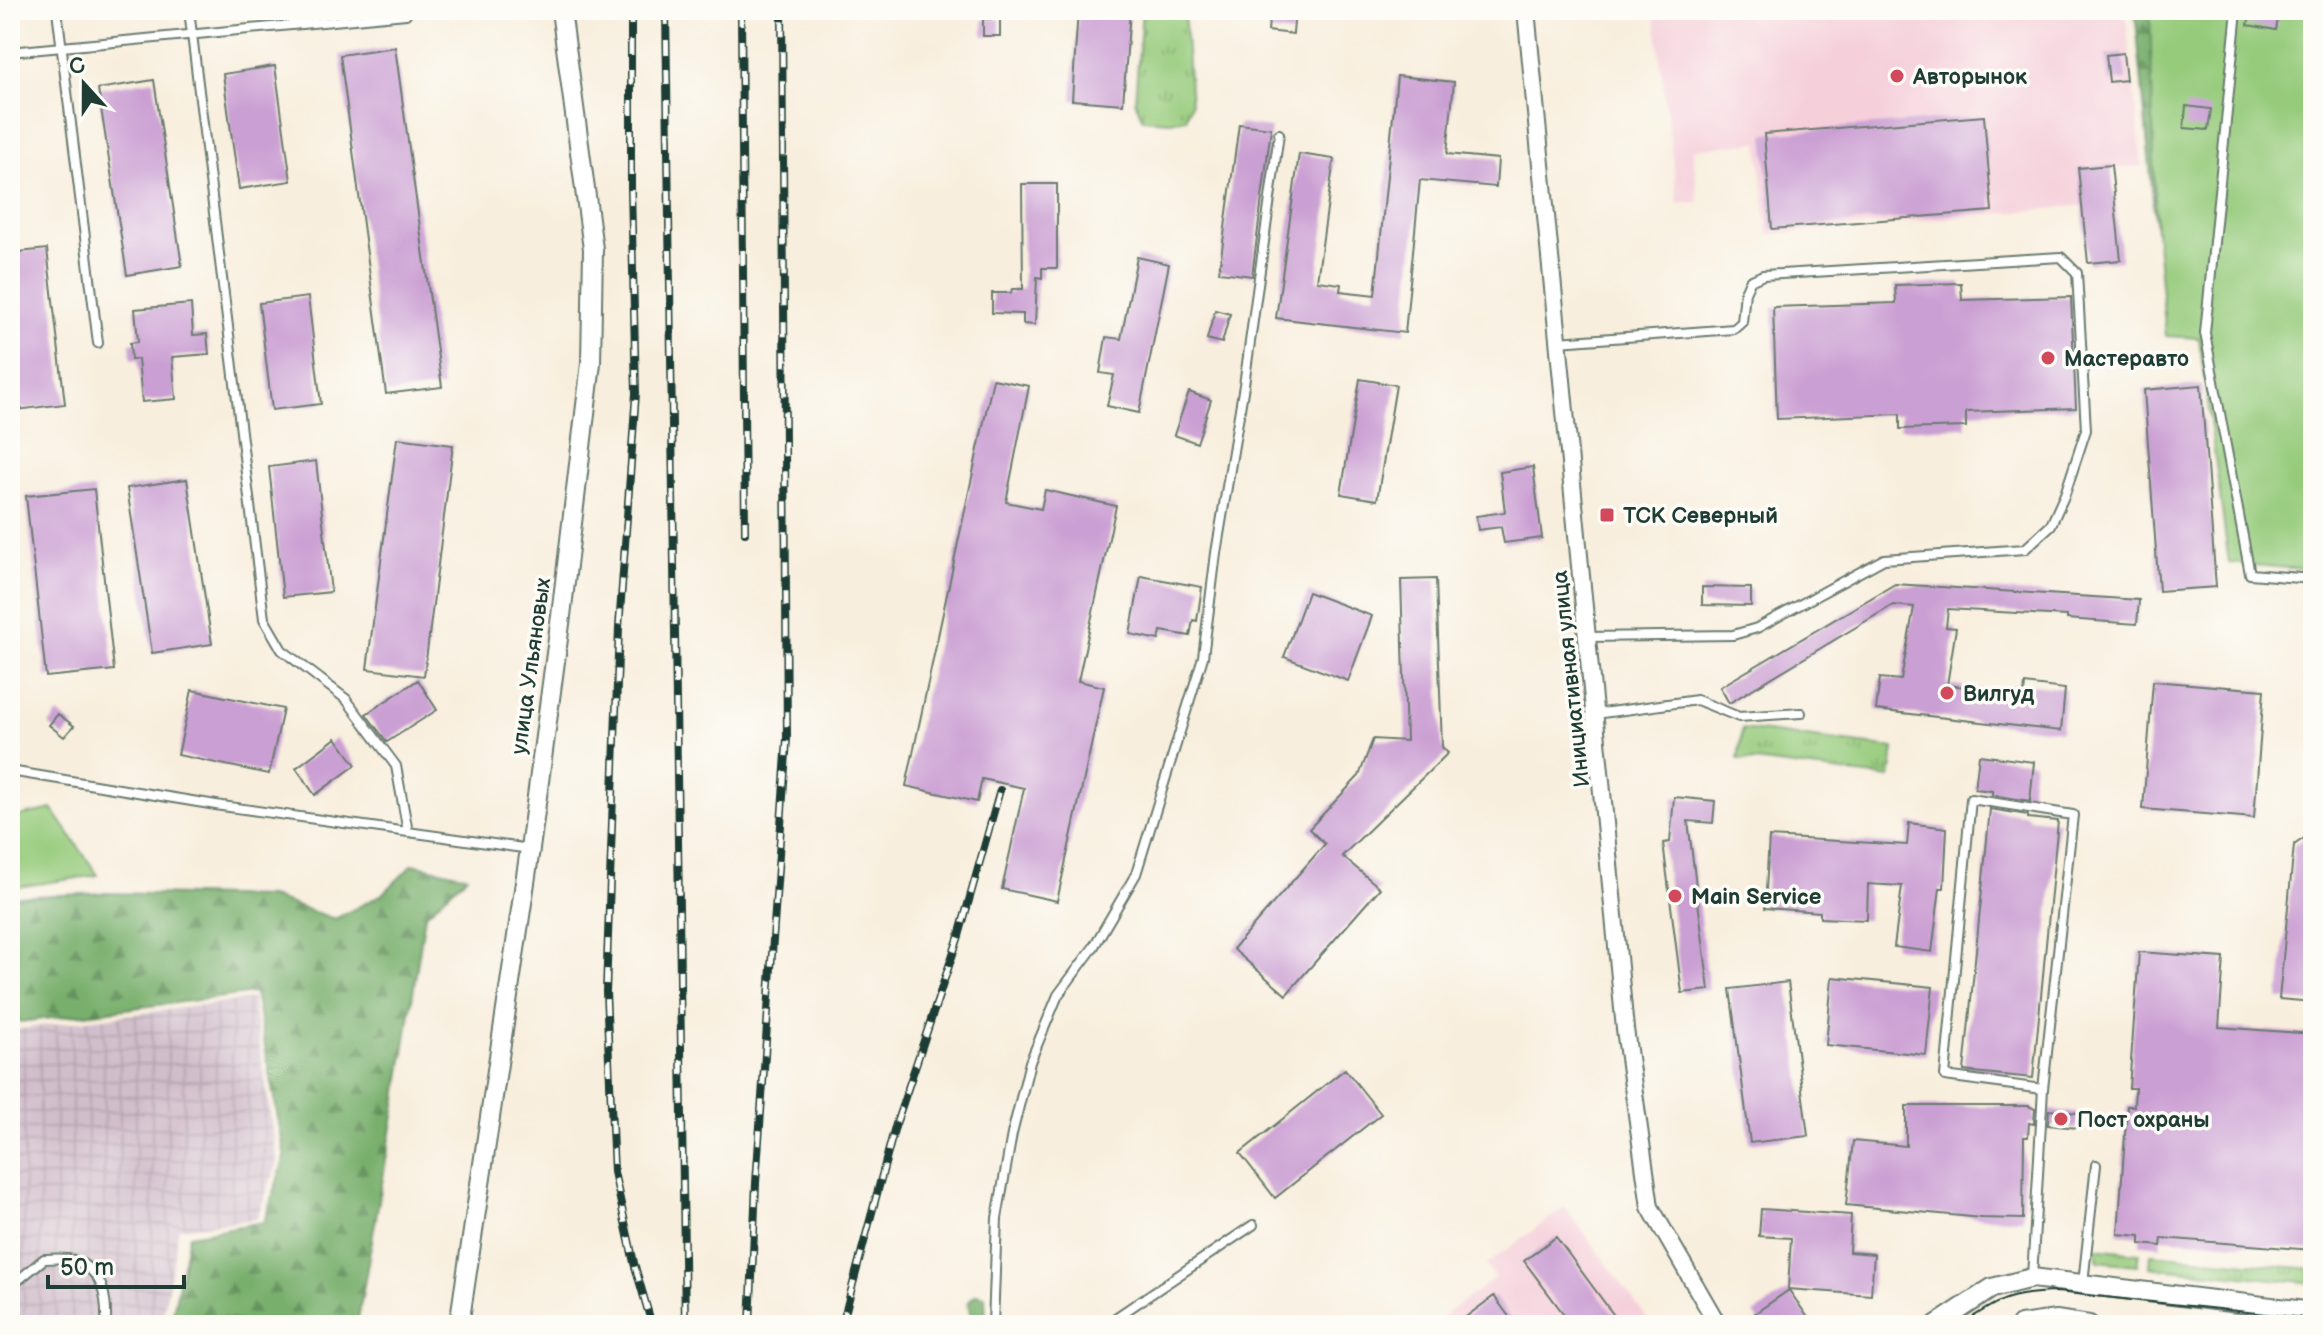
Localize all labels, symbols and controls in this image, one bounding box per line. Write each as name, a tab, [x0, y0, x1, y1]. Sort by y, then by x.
north arrow	[44, 44, 124, 124]
text: С	[65, 51, 89, 82]
place label: Авторынок	[1912, 64, 2027, 91]
marker: Авторынок	[1888, 67, 1906, 85]
place label: Мастеравто	[2064, 346, 2189, 373]
marker: Мастеравто	[2039, 349, 2057, 367]
place label: ТСК Северный	[1623, 503, 1778, 530]
marker: ТСК Северный	[1598, 506, 1616, 524]
street label: Инициативная улица	[1547, 569, 1596, 789]
street label: улица Ульяновых	[506, 576, 557, 756]
place label: Вилгуд	[1963, 681, 2035, 708]
marker: Вилгуд	[1938, 684, 1956, 702]
place label: Main Service	[1691, 884, 1822, 911]
marker: Main Service	[1666, 887, 1684, 905]
place label: Пост охраны	[2077, 1107, 2210, 1134]
marker: Пост охраны	[2052, 1110, 2070, 1128]
scale bar	[48, 1239, 184, 1289]
text: 50 m	[60, 1253, 114, 1282]

